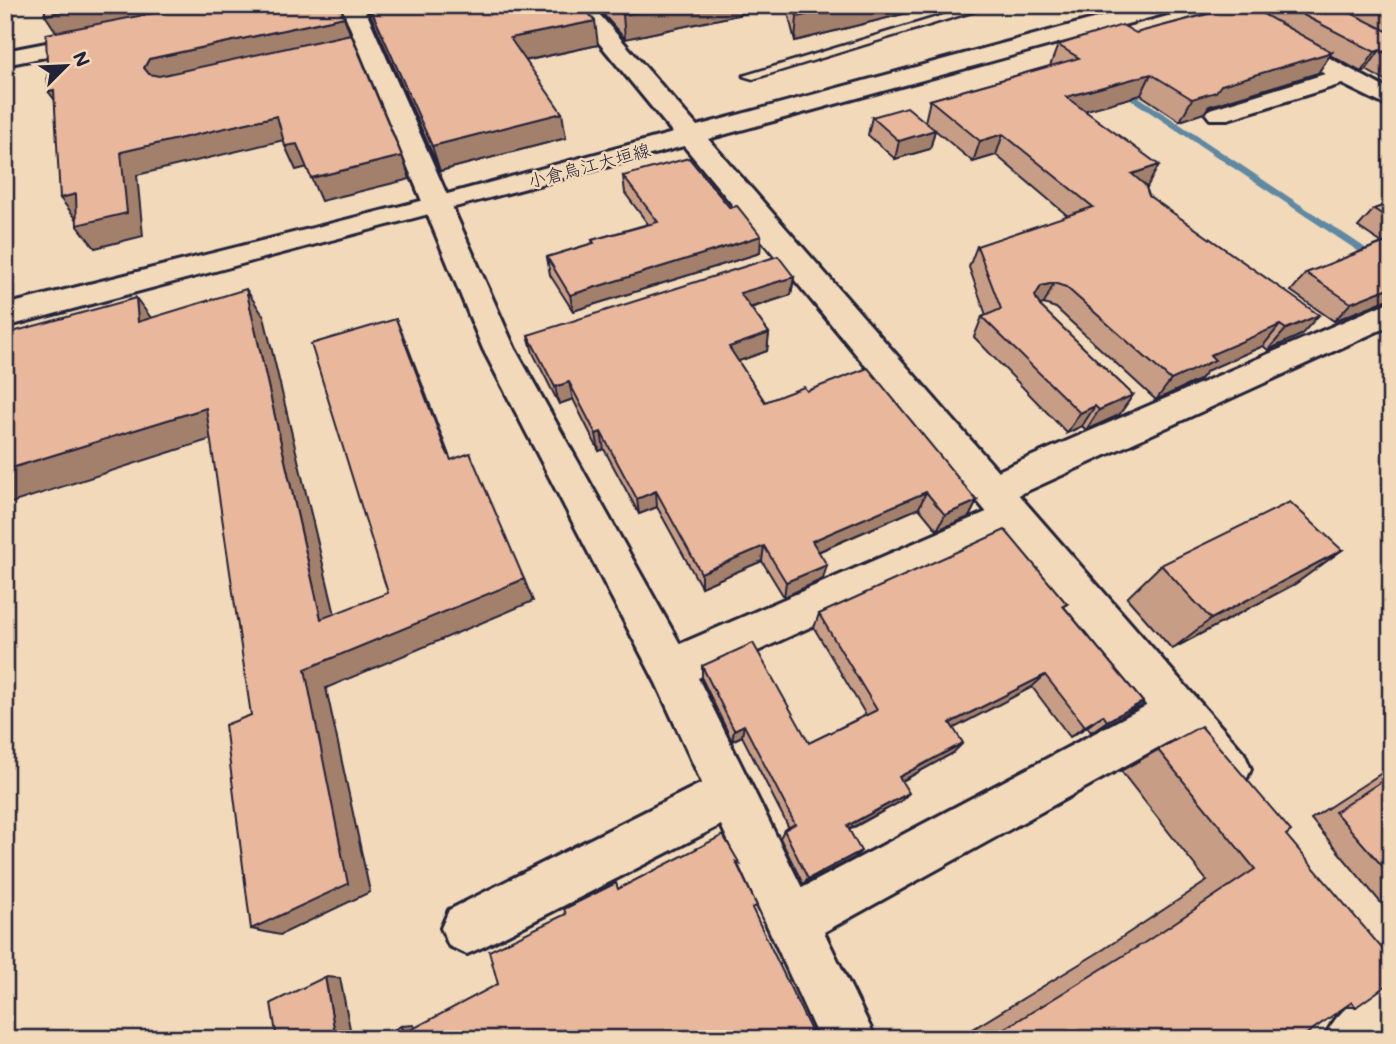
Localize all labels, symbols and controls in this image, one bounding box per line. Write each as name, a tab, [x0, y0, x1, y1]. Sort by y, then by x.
north arrow	[32, 32, 102, 102]
text: N	[68, 47, 96, 71]
street label: 小倉烏江大垣線	[525, 137, 653, 193]

